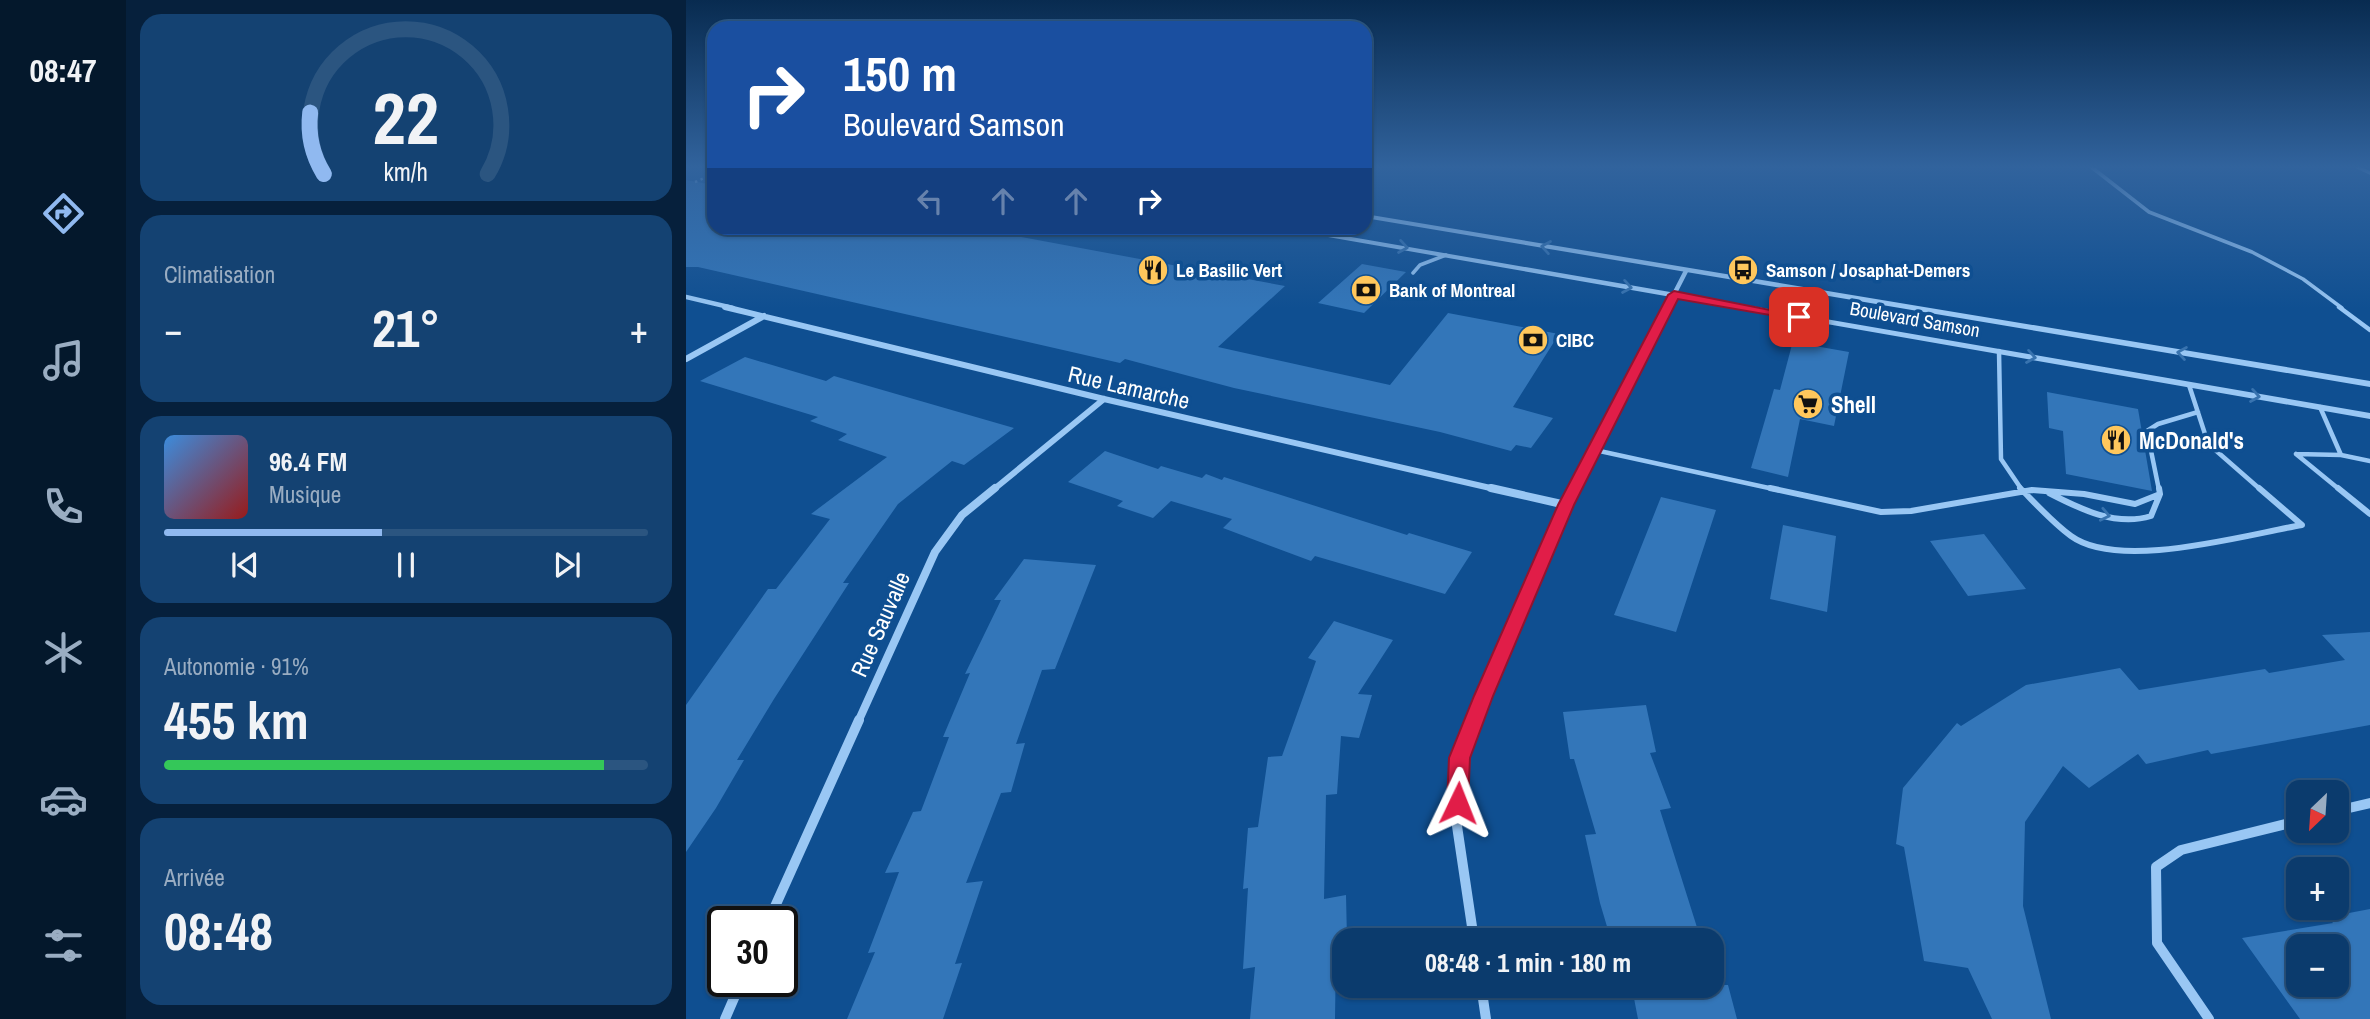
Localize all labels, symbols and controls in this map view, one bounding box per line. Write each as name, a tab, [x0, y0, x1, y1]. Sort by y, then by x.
text: 150 m	[843, 40, 957, 106]
text: 08:47	[29, 49, 97, 92]
icon: right	[728, 49, 819, 140]
text: 22	[373, 69, 439, 167]
text: Boulevard Samson	[843, 103, 1065, 146]
text: km/h	[384, 154, 428, 188]
icon: left	[911, 182, 949, 220]
icon: ahead	[984, 182, 1022, 220]
icon: ahead	[1057, 182, 1095, 220]
icon: right	[1130, 182, 1168, 220]
icon: directions	[39, 189, 88, 238]
one-way arrow	[1397, 239, 1409, 254]
one-way arrow	[1540, 240, 1552, 255]
restaurant icon: Le Basilic Vert	[1136, 253, 1170, 287]
bus stop icon: Samson / Josaphat-Demers	[1726, 253, 1760, 287]
place label: Le Basilic Vert	[1176, 257, 1282, 283]
place label: Samson / Josaphat-Demers	[1766, 257, 1970, 283]
text: Climatisation	[164, 259, 275, 290]
bank icon: Bank of Montreal	[1349, 273, 1383, 307]
place label: Bank of Montreal	[1389, 277, 1515, 303]
one-way arrow	[1621, 278, 1633, 293]
pin	[1769, 287, 1829, 347]
text: 21°	[372, 293, 440, 363]
street label: Boulevard Samson	[1848, 295, 1982, 343]
icon: arrive	[1780, 298, 1818, 336]
text: −	[164, 304, 182, 355]
text: +	[630, 304, 648, 355]
bank icon: CIBC	[1516, 323, 1550, 357]
place label: CIBC	[1556, 327, 1594, 353]
icon: music	[39, 336, 88, 385]
one-way arrow	[2176, 346, 2188, 361]
one-way arrow	[2025, 349, 2037, 364]
street label: Rue Lamarche	[1065, 358, 1193, 416]
supermarket icon: Shell	[1791, 387, 1825, 421]
one-way arrow	[2249, 388, 2261, 403]
place label: Shell	[1831, 389, 1876, 420]
restaurant icon: McDonald's	[2099, 423, 2133, 457]
place label: McDonald's	[2139, 425, 2244, 456]
text: 96.4 FM	[269, 444, 347, 479]
text: Musique	[269, 479, 341, 510]
icon: phone	[39, 482, 88, 531]
one-way arrow	[2099, 507, 2111, 521]
icon: previous	[226, 546, 264, 584]
icon: pause	[387, 546, 425, 584]
icon: next	[548, 546, 586, 584]
street label: Rue Sauvalle	[843, 566, 917, 682]
icon: climate	[39, 628, 88, 677]
text: Autonomie · 91%	[164, 651, 309, 682]
text: 455 km	[164, 685, 309, 755]
position arrow	[1421, 766, 1495, 840]
icon: car	[39, 775, 88, 824]
north arrow	[2286, 780, 2348, 844]
map controls	[2286, 780, 2349, 997]
button: +	[2286, 857, 2349, 920]
text: Arrivée	[164, 862, 225, 893]
text: 08:48	[164, 896, 273, 966]
speed limit sign: 30	[707, 906, 798, 997]
icon: filters	[39, 921, 88, 970]
button: −	[2286, 934, 2349, 997]
text: 08:48 · 1 min · 180 m	[1425, 945, 1631, 980]

